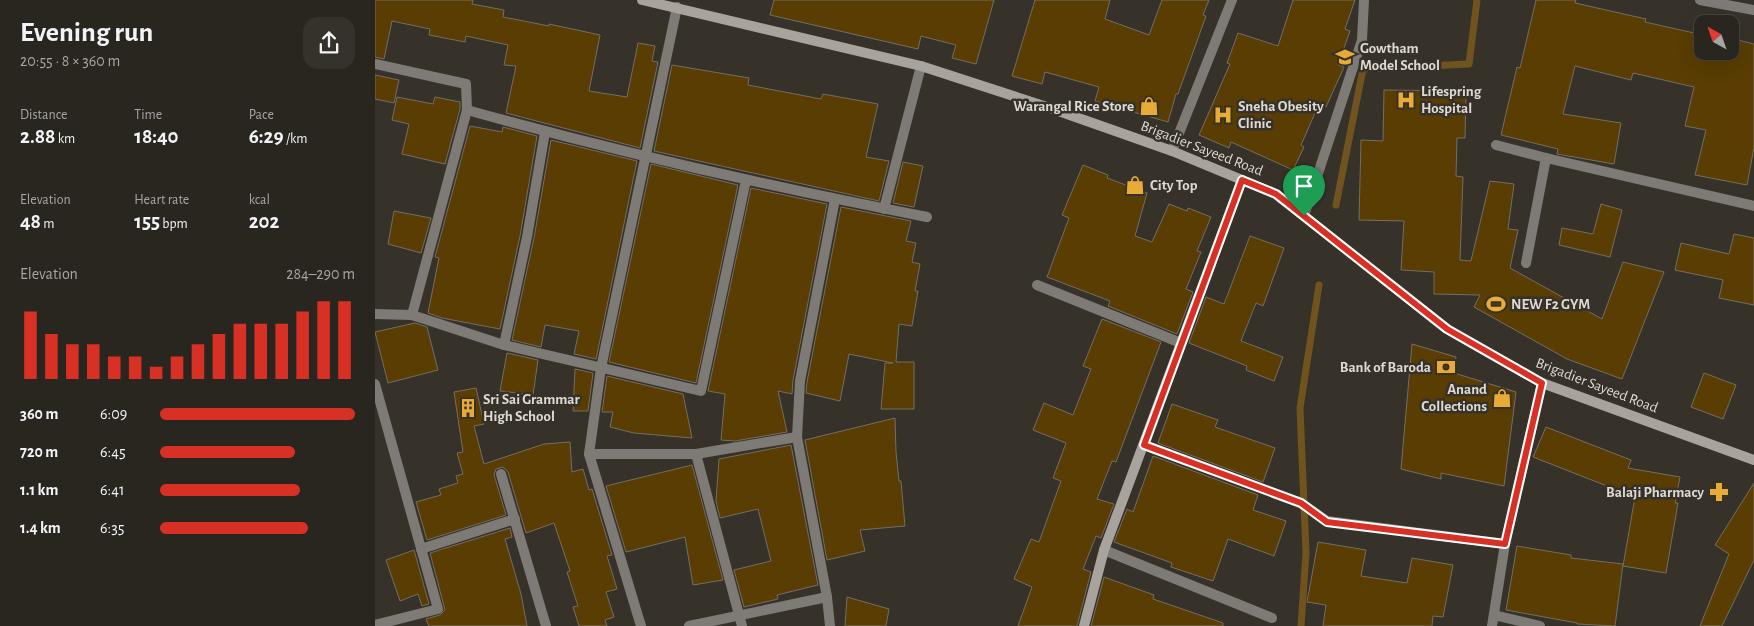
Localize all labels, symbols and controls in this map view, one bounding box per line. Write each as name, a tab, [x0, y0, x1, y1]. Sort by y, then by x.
north arrow	[1694, 15, 1739, 60]
map controls	[1694, 15, 1739, 60]
button: share	[303, 17, 355, 69]
text: Evening run	[20, 19, 153, 47]
place label: Gowtham Model School	[1360, 41, 1440, 73]
school or university icon: Gowtham Model School	[1334, 46, 1356, 68]
text: 20:55 · 8 × 360 m	[20, 53, 120, 69]
place label: Lifespring Hospital	[1421, 84, 1482, 116]
hospital icon: Lifespring Hospital	[1395, 89, 1417, 111]
shop icon: Warangal Rice Store	[1138, 95, 1160, 117]
place label: Warangal Rice Store	[1013, 99, 1134, 114]
place label: Sneha Obesity Clinic	[1238, 99, 1324, 131]
hospital icon: Sneha Obesity Clinic	[1212, 104, 1234, 126]
text: Distance	[20, 108, 67, 122]
text: Time	[134, 108, 162, 122]
text: Pace	[249, 108, 274, 122]
street label: Brigadier Sayeed Road	[1139, 118, 1265, 179]
text: 2.88	[20, 126, 55, 147]
text: 18:40	[134, 126, 179, 147]
text: 6:29	[249, 126, 284, 147]
text: km	[55, 132, 75, 146]
text: /km	[284, 132, 308, 146]
pin	[1283, 165, 1325, 216]
icon: arrive	[1290, 172, 1318, 200]
shop icon: City Top	[1124, 174, 1146, 196]
place label: City Top	[1150, 178, 1198, 193]
text: Elevation	[20, 193, 71, 207]
text: Heart rate	[134, 193, 189, 207]
text: kcal	[249, 193, 270, 207]
text: 48	[20, 211, 41, 232]
text: 155	[134, 211, 160, 232]
text: 202	[249, 211, 279, 232]
text: m	[41, 217, 54, 231]
text: bpm	[160, 217, 188, 231]
text: Elevation	[20, 266, 78, 282]
text: 284–290 m	[286, 266, 355, 282]
sports icon: NEW F2 GYM	[1485, 293, 1507, 315]
place label: NEW F2 GYM	[1511, 297, 1590, 312]
street label: Brigadier Sayeed Road	[1534, 355, 1660, 416]
bank icon: Bank of Baroda	[1435, 356, 1457, 378]
place label: Bank of Baroda	[1340, 360, 1431, 375]
place label: Anand Collections	[1421, 382, 1487, 414]
shop icon: Anand Collections	[1491, 387, 1513, 409]
place label: Sri Sai Grammar High School	[483, 392, 580, 424]
building icon: Sri Sai Grammar High School	[457, 397, 479, 419]
text: 360 m	[20, 406, 58, 422]
text: 6:09	[100, 406, 127, 422]
text: 720 m	[20, 444, 58, 460]
text: 6:45	[100, 444, 126, 460]
pharmacy icon: Balaji Pharmacy	[1708, 481, 1730, 503]
text: 1.1 km	[20, 482, 58, 498]
text: 6:41	[100, 482, 124, 498]
place label: Balaji Pharmacy	[1606, 485, 1704, 500]
text: 1.4 km	[20, 520, 61, 536]
text: 6:35	[100, 520, 124, 536]

